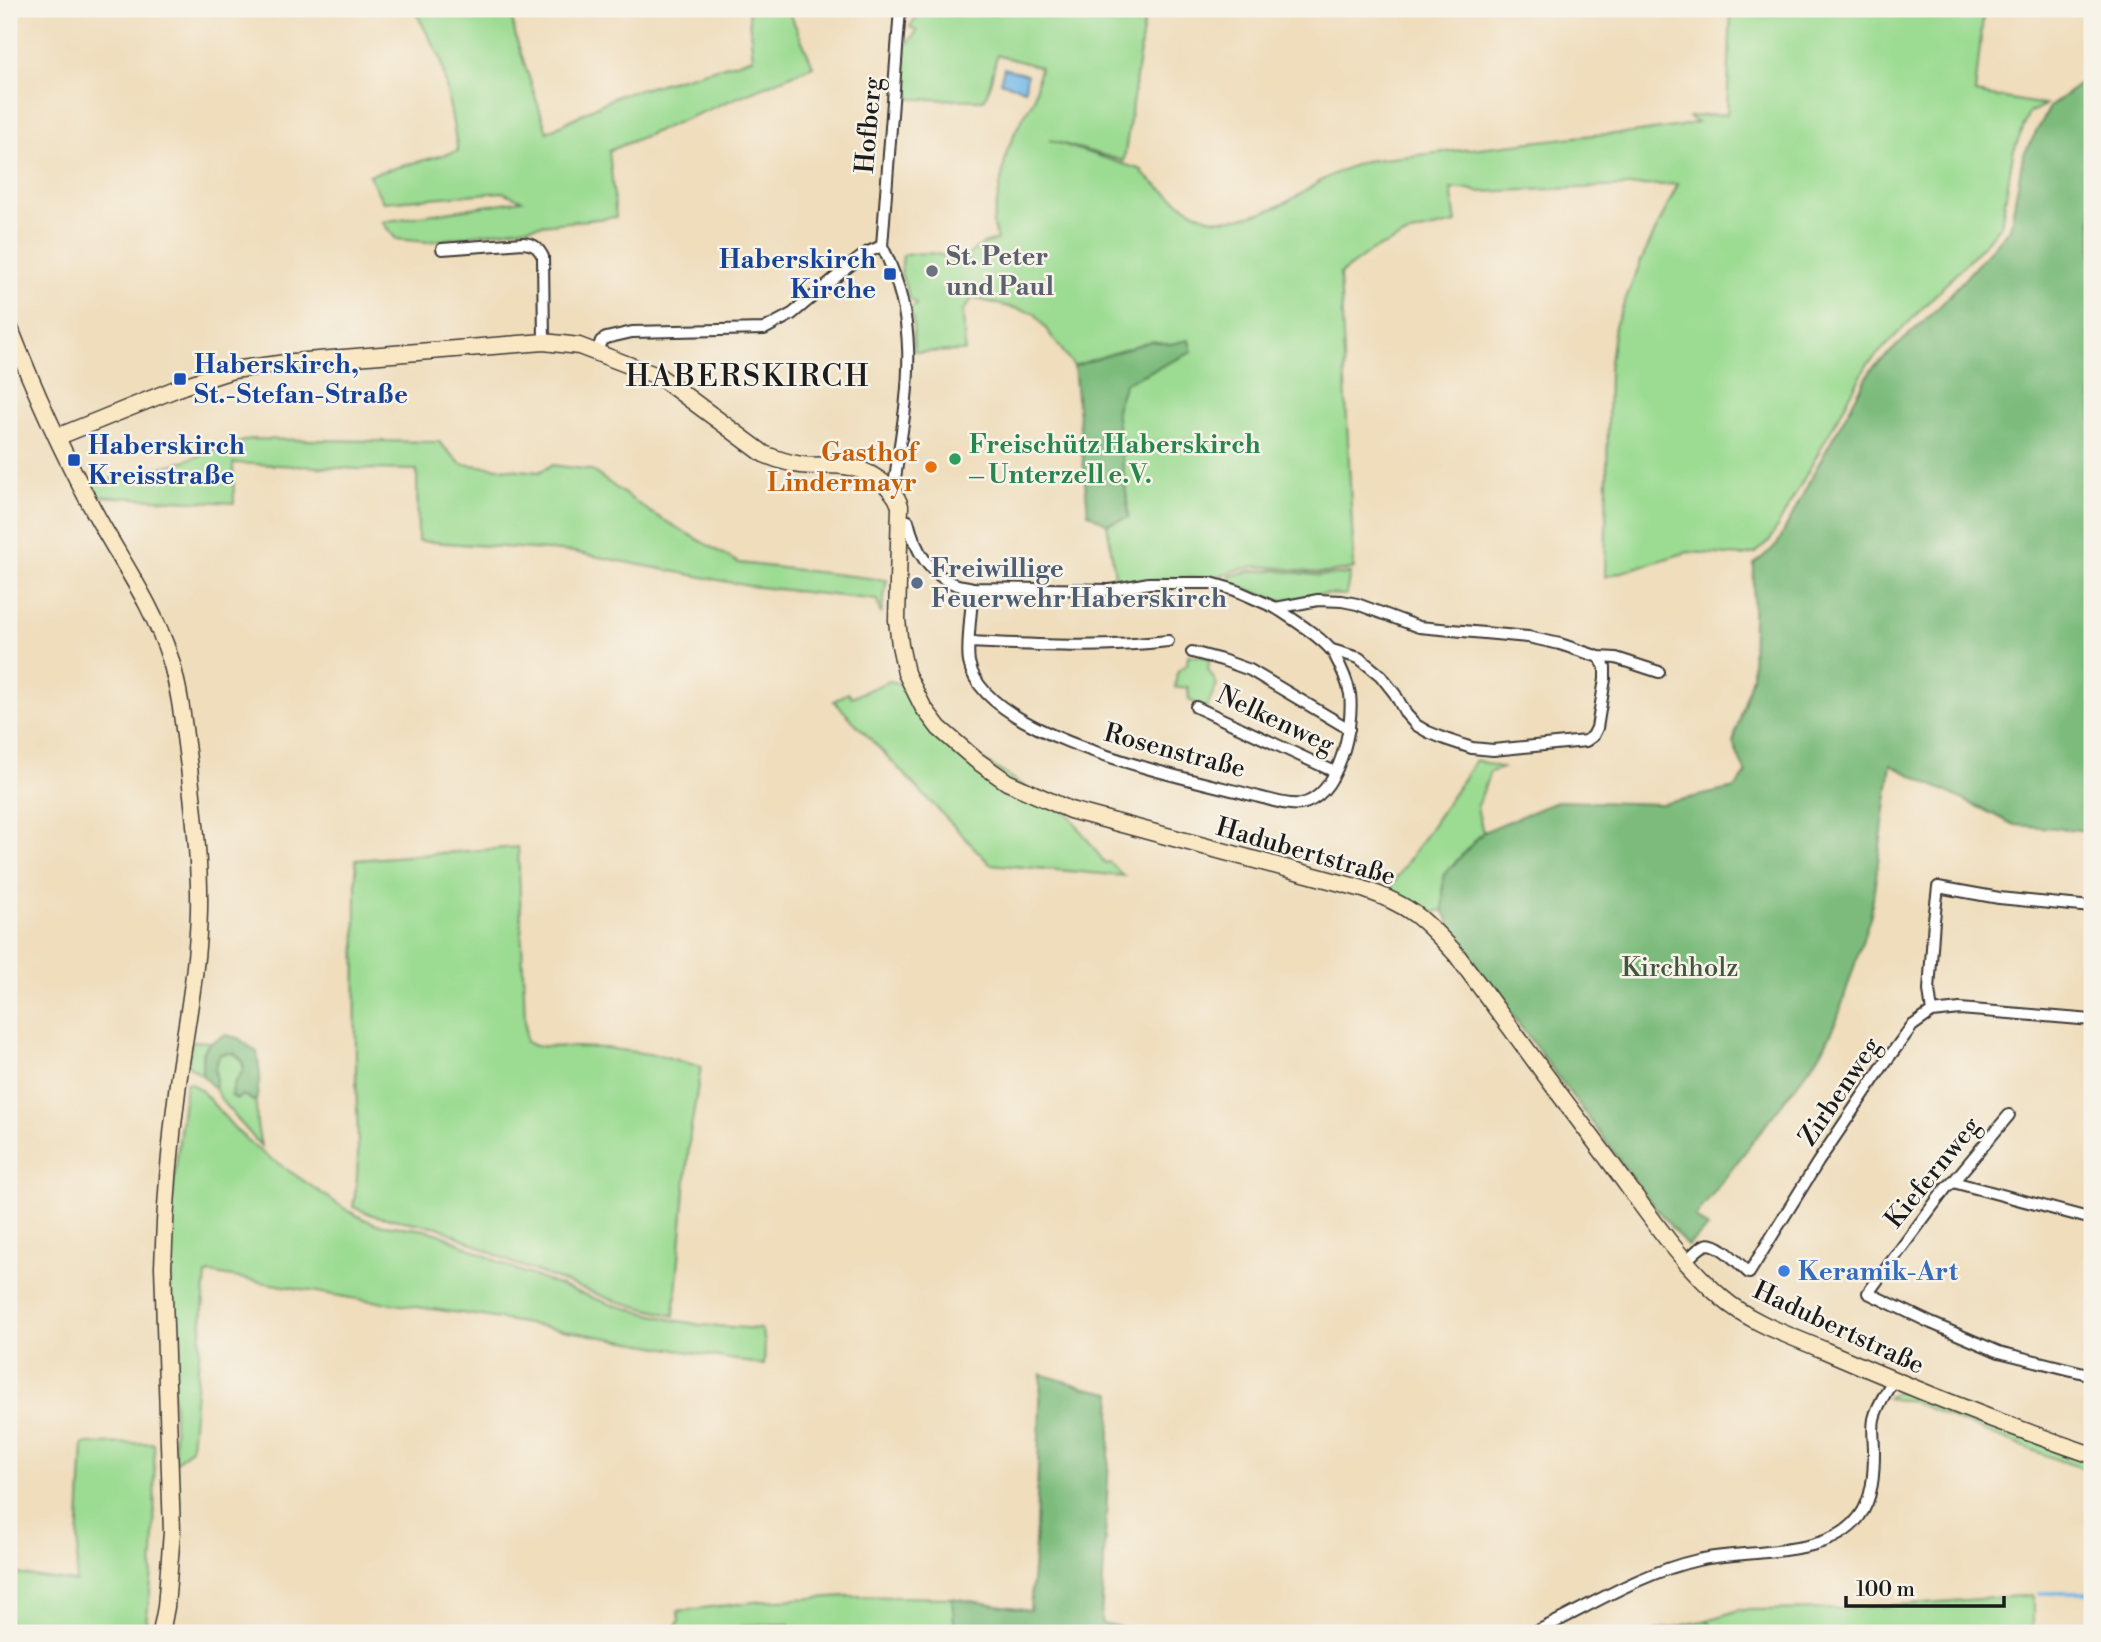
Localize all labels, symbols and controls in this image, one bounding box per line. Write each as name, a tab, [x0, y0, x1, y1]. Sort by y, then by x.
street label: Hofberg	[849, 75, 889, 175]
place label: St. Peter und Paul	[946, 241, 1055, 303]
place label: Haberskirch Kirche	[719, 244, 876, 306]
marker: St. Peter und Paul	[924, 263, 940, 279]
marker: Haberskirch Kirche	[882, 266, 898, 282]
place label: Haberskirch, St.-Stefan-Straße	[194, 349, 408, 411]
district label: HABERSKIRCH	[626, 358, 871, 396]
marker: Haberskirch, St.-Stefan-Straße	[172, 371, 188, 387]
place label: Freischütz Haberskirch – Unterzell e.V.	[969, 429, 1261, 491]
place label: Haberskirch Kreisstraße	[88, 430, 245, 492]
place label: Gasthof Lindermayr	[767, 437, 920, 499]
marker: Freischütz Haberskirch – Unterzell e.V.	[947, 451, 963, 467]
marker: Haberskirch Kreisstraße	[66, 452, 82, 468]
marker: Gasthof Lindermayr	[923, 459, 939, 475]
place label: Freiwillige Feuerwehr Haberskirch	[931, 553, 1227, 615]
marker: Freiwillige Feuerwehr Haberskirch	[909, 575, 925, 591]
street label: Nelkenweg	[1212, 679, 1340, 761]
street label: Rosenstraße	[1100, 717, 1249, 785]
street label: Hadubertstraße	[1212, 811, 1399, 893]
park label: Kirchholz	[1621, 952, 1739, 984]
street label: Zirbenweg	[1792, 1031, 1888, 1152]
street label: Kiefernweg	[1878, 1110, 1988, 1235]
place label: Keramik-Art	[1798, 1256, 1959, 1288]
marker: Keramik-Art	[1776, 1263, 1792, 1279]
street label: Hadubertstraße	[1748, 1274, 1929, 1382]
scale bar	[1846, 1565, 2003, 1609]
text: 100 m	[1856, 1577, 1915, 1603]

